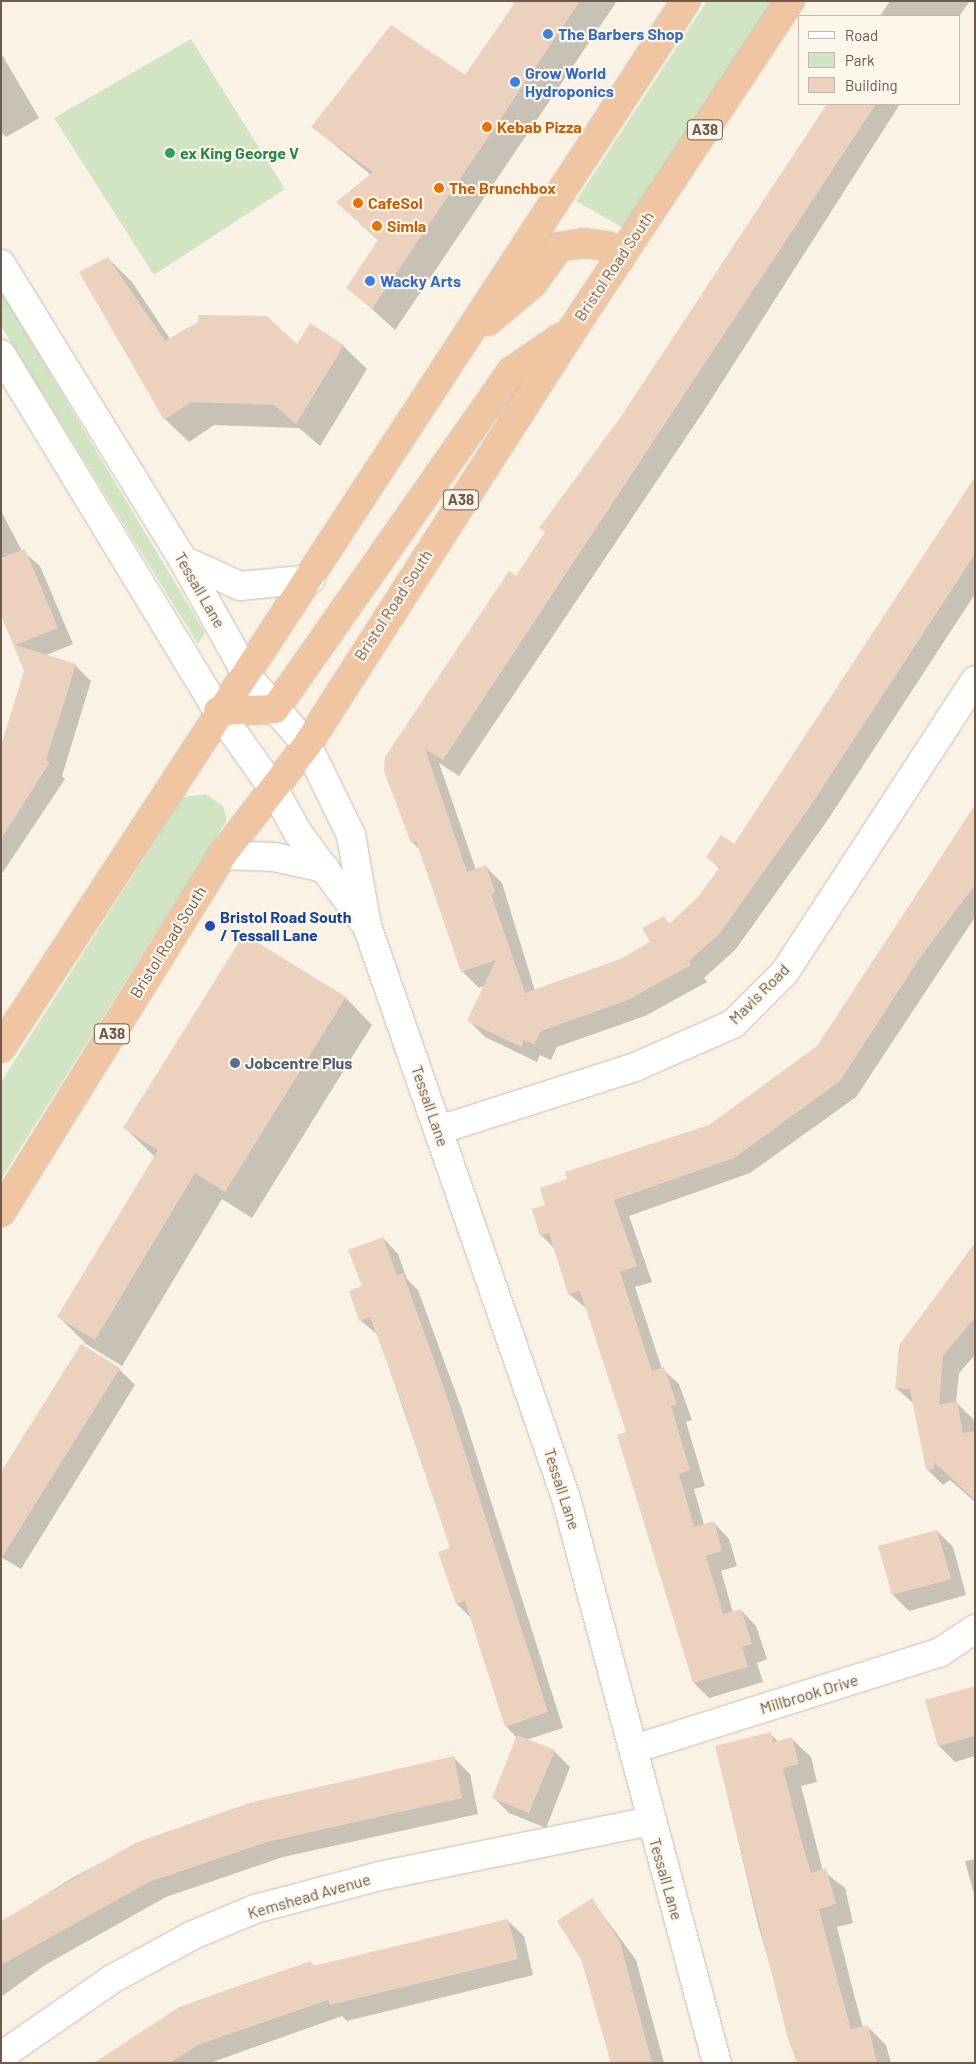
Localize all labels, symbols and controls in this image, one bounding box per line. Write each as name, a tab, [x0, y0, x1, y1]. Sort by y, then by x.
legend	[798, 15, 961, 105]
place label: The Barbers Shop	[558, 24, 684, 44]
text: Road	[845, 26, 878, 44]
marker: The Barbers Shop	[542, 28, 554, 40]
text: Park	[845, 51, 874, 69]
place label: Grow World Hydroponics	[525, 63, 614, 101]
marker: Grow World Hydroponics	[509, 76, 521, 88]
text: Building	[845, 76, 898, 94]
place label: Kebab Pizza	[497, 117, 582, 137]
road number: A38	[686, 118, 724, 142]
marker: Kebab Pizza	[481, 121, 493, 133]
place label: ex King George V	[180, 143, 299, 163]
marker: ex King George V	[164, 147, 176, 159]
place label: The Brunchbox	[449, 178, 556, 198]
marker: The Brunchbox	[433, 182, 445, 194]
place label: CafeSol	[368, 193, 423, 213]
marker: CafeSol	[352, 197, 364, 209]
street label: Bristol Road South	[570, 207, 658, 325]
place label: Simla	[387, 216, 426, 236]
marker: Simla	[371, 220, 383, 232]
place label: Wacky Arts	[380, 271, 461, 291]
marker: Wacky Arts	[364, 275, 376, 287]
road number: A38	[442, 488, 480, 512]
street label: Bristol Road South	[350, 546, 436, 664]
street label: Tessall Lane	[171, 549, 229, 631]
street label: Bristol Road South	[126, 882, 210, 1002]
place label: Bristol Road South / Tessall Lane	[220, 907, 351, 945]
marker: Bristol Road South / Tessall Lane	[204, 920, 216, 932]
street label: Mavis Road	[725, 960, 793, 1028]
road number: A38	[93, 1022, 131, 1046]
place label: Jobcentre Plus	[245, 1053, 352, 1073]
marker: Jobcentre Plus	[229, 1057, 241, 1069]
street label: Tessall Lane	[407, 1063, 453, 1149]
street label: Tessall Lane	[540, 1446, 584, 1532]
street label: Millbrook Drive	[758, 1670, 860, 1718]
street label: Tessall Lane	[645, 1836, 687, 1922]
street label: Kemshead Avenue	[245, 1869, 373, 1923]

